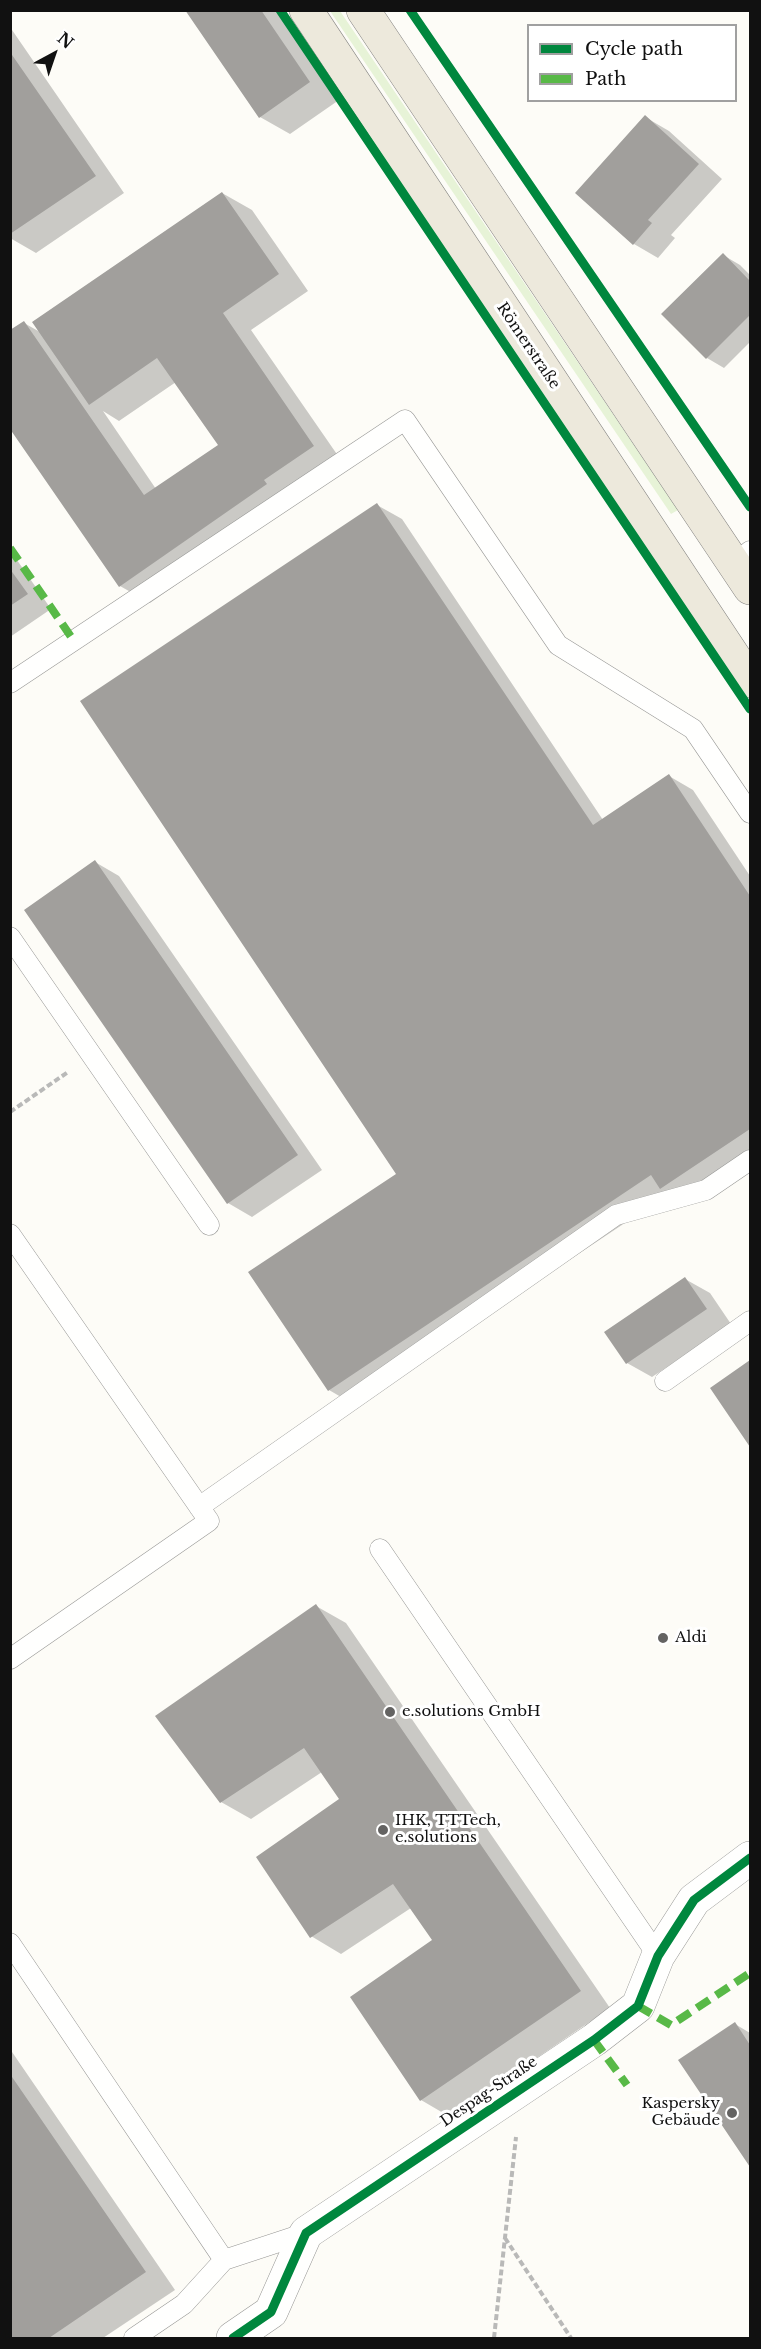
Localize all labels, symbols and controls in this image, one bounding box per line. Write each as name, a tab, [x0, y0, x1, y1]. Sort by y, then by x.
north arrow	[24, 24, 84, 84]
legend	[527, 24, 737, 102]
text: N	[53, 28, 78, 53]
text: Cycle path	[585, 38, 683, 60]
text: Path	[585, 68, 626, 90]
street label: Römerstraße	[493, 299, 563, 393]
place label: Aldi	[675, 1629, 707, 1647]
marker: Aldi	[656, 1631, 670, 1645]
place label: e.solutions GmbH	[402, 1703, 541, 1721]
marker: e.solutions GmbH	[383, 1705, 397, 1719]
place label: IHK, TTTech, e.solutions	[395, 1812, 501, 1847]
marker: IHK, TTTech, e.solutions	[376, 1823, 390, 1837]
street label: Despag-Straße	[437, 2053, 541, 2131]
place label: Kaspersky Gebäude	[642, 2095, 720, 2130]
marker: Kaspersky Gebäude	[725, 2106, 739, 2120]

